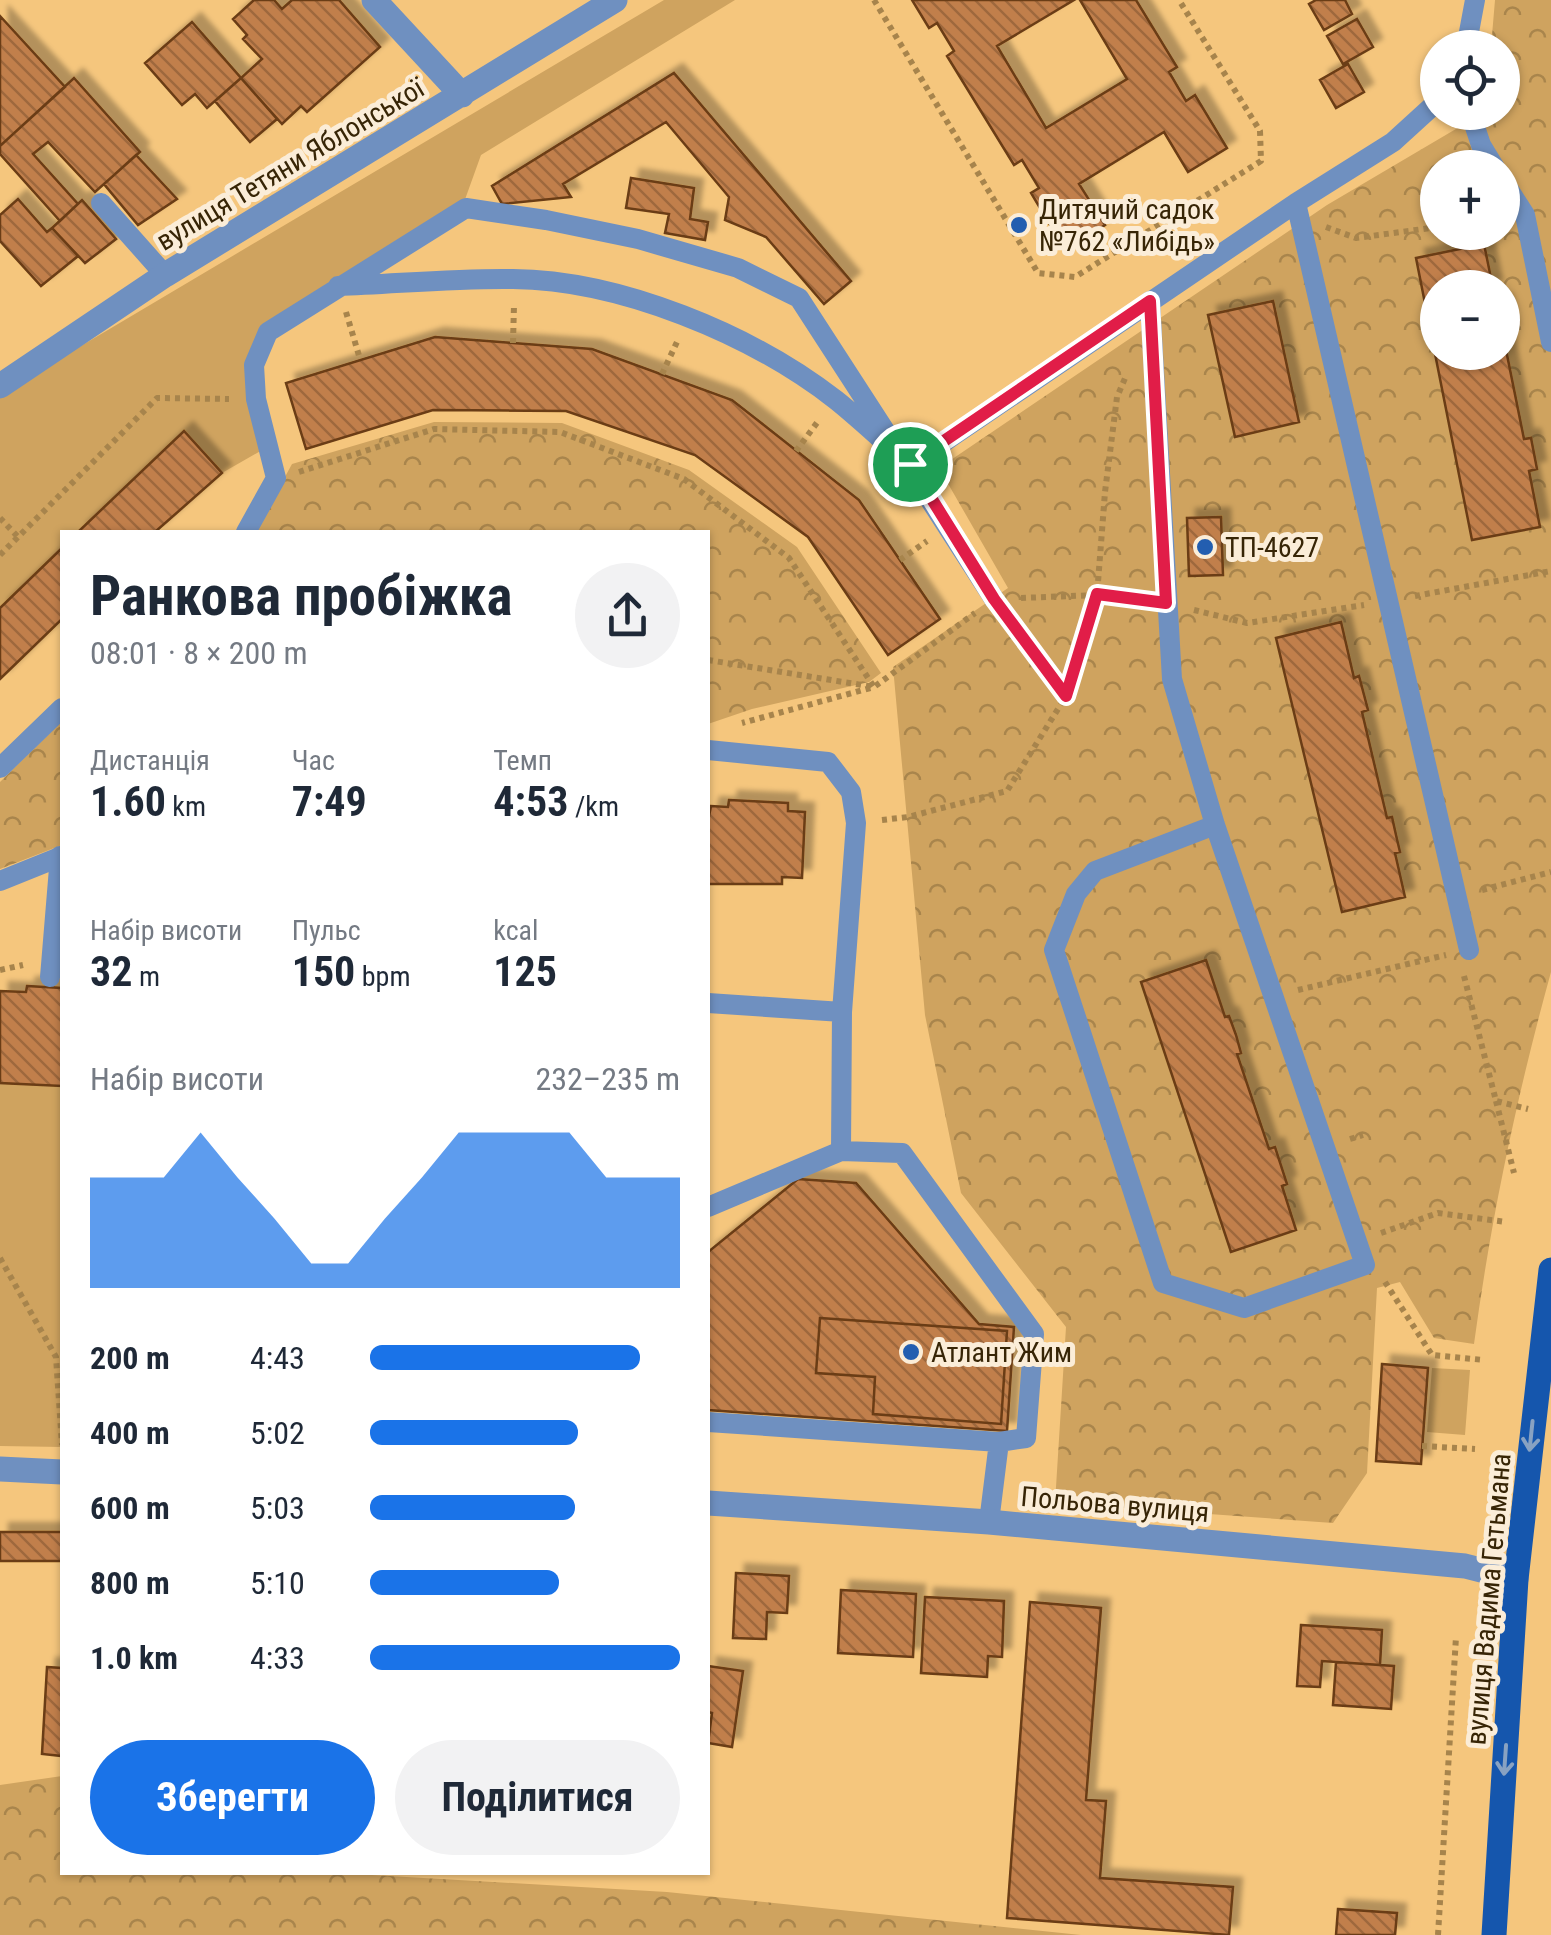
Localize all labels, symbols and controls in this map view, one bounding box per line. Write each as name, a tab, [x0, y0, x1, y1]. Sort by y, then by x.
map controls	[1420, 30, 1520, 370]
button: locate	[1420, 30, 1520, 130]
street label: вулиця Тетяни Яблонської	[150, 71, 431, 257]
button: +	[1420, 150, 1520, 250]
place label: Дитячий садок №762 «Либідь»	[1039, 193, 1215, 258]
marker: Дитячий садок №762 «Либідь»	[1008, 214, 1030, 236]
button: −	[1420, 270, 1520, 370]
pin	[868, 422, 953, 507]
icon: arrive	[883, 437, 938, 492]
place label: ТП-4627	[1225, 531, 1319, 564]
marker: ТП-4627	[1194, 536, 1216, 558]
button: share	[575, 563, 680, 668]
text: Ранкова пробіжка	[90, 564, 512, 628]
text: 08:01 · 8 × 200 m	[90, 634, 308, 672]
text: Дистанція	[90, 744, 210, 777]
text: Час	[292, 744, 335, 777]
text: Темп	[493, 744, 552, 777]
text: 1.60	[90, 777, 166, 826]
text: 7:49	[292, 777, 367, 826]
text: 4:53	[493, 777, 569, 826]
text: km	[166, 790, 206, 823]
text: /km	[569, 790, 619, 823]
text: Набір висоти	[90, 914, 242, 947]
text: Пульс	[292, 914, 361, 947]
text: kcal	[493, 914, 538, 947]
text: 32	[90, 947, 132, 996]
text: 150	[292, 947, 355, 996]
text: 125	[493, 947, 557, 996]
text: m	[132, 960, 160, 993]
text: bpm	[355, 960, 410, 993]
text: Набір висоти	[90, 1060, 264, 1098]
text: 232–235 m	[535, 1060, 680, 1098]
place label: Атлант Жим	[931, 1336, 1072, 1369]
text: 200 m	[90, 1339, 170, 1377]
text: 4:43	[250, 1339, 305, 1377]
marker: Атлант Жим	[900, 1341, 922, 1363]
text: 400 m	[90, 1414, 170, 1452]
text: 5:02	[250, 1414, 305, 1452]
one-way arrow	[1521, 1419, 1540, 1451]
street label: вулиця Вадима Гетьмана	[1459, 1452, 1518, 1746]
street label: Польова вулиця	[1019, 1480, 1210, 1529]
text: 600 m	[90, 1489, 170, 1527]
text: 5:03	[250, 1489, 305, 1527]
text: 800 m	[90, 1564, 170, 1602]
text: 5:10	[250, 1564, 305, 1602]
text: 1.0 km	[90, 1639, 178, 1677]
text: 4:33	[250, 1639, 305, 1677]
button: Зберегти	[90, 1740, 375, 1855]
button: Поділитися	[395, 1740, 680, 1855]
one-way arrow	[1495, 1743, 1514, 1775]

